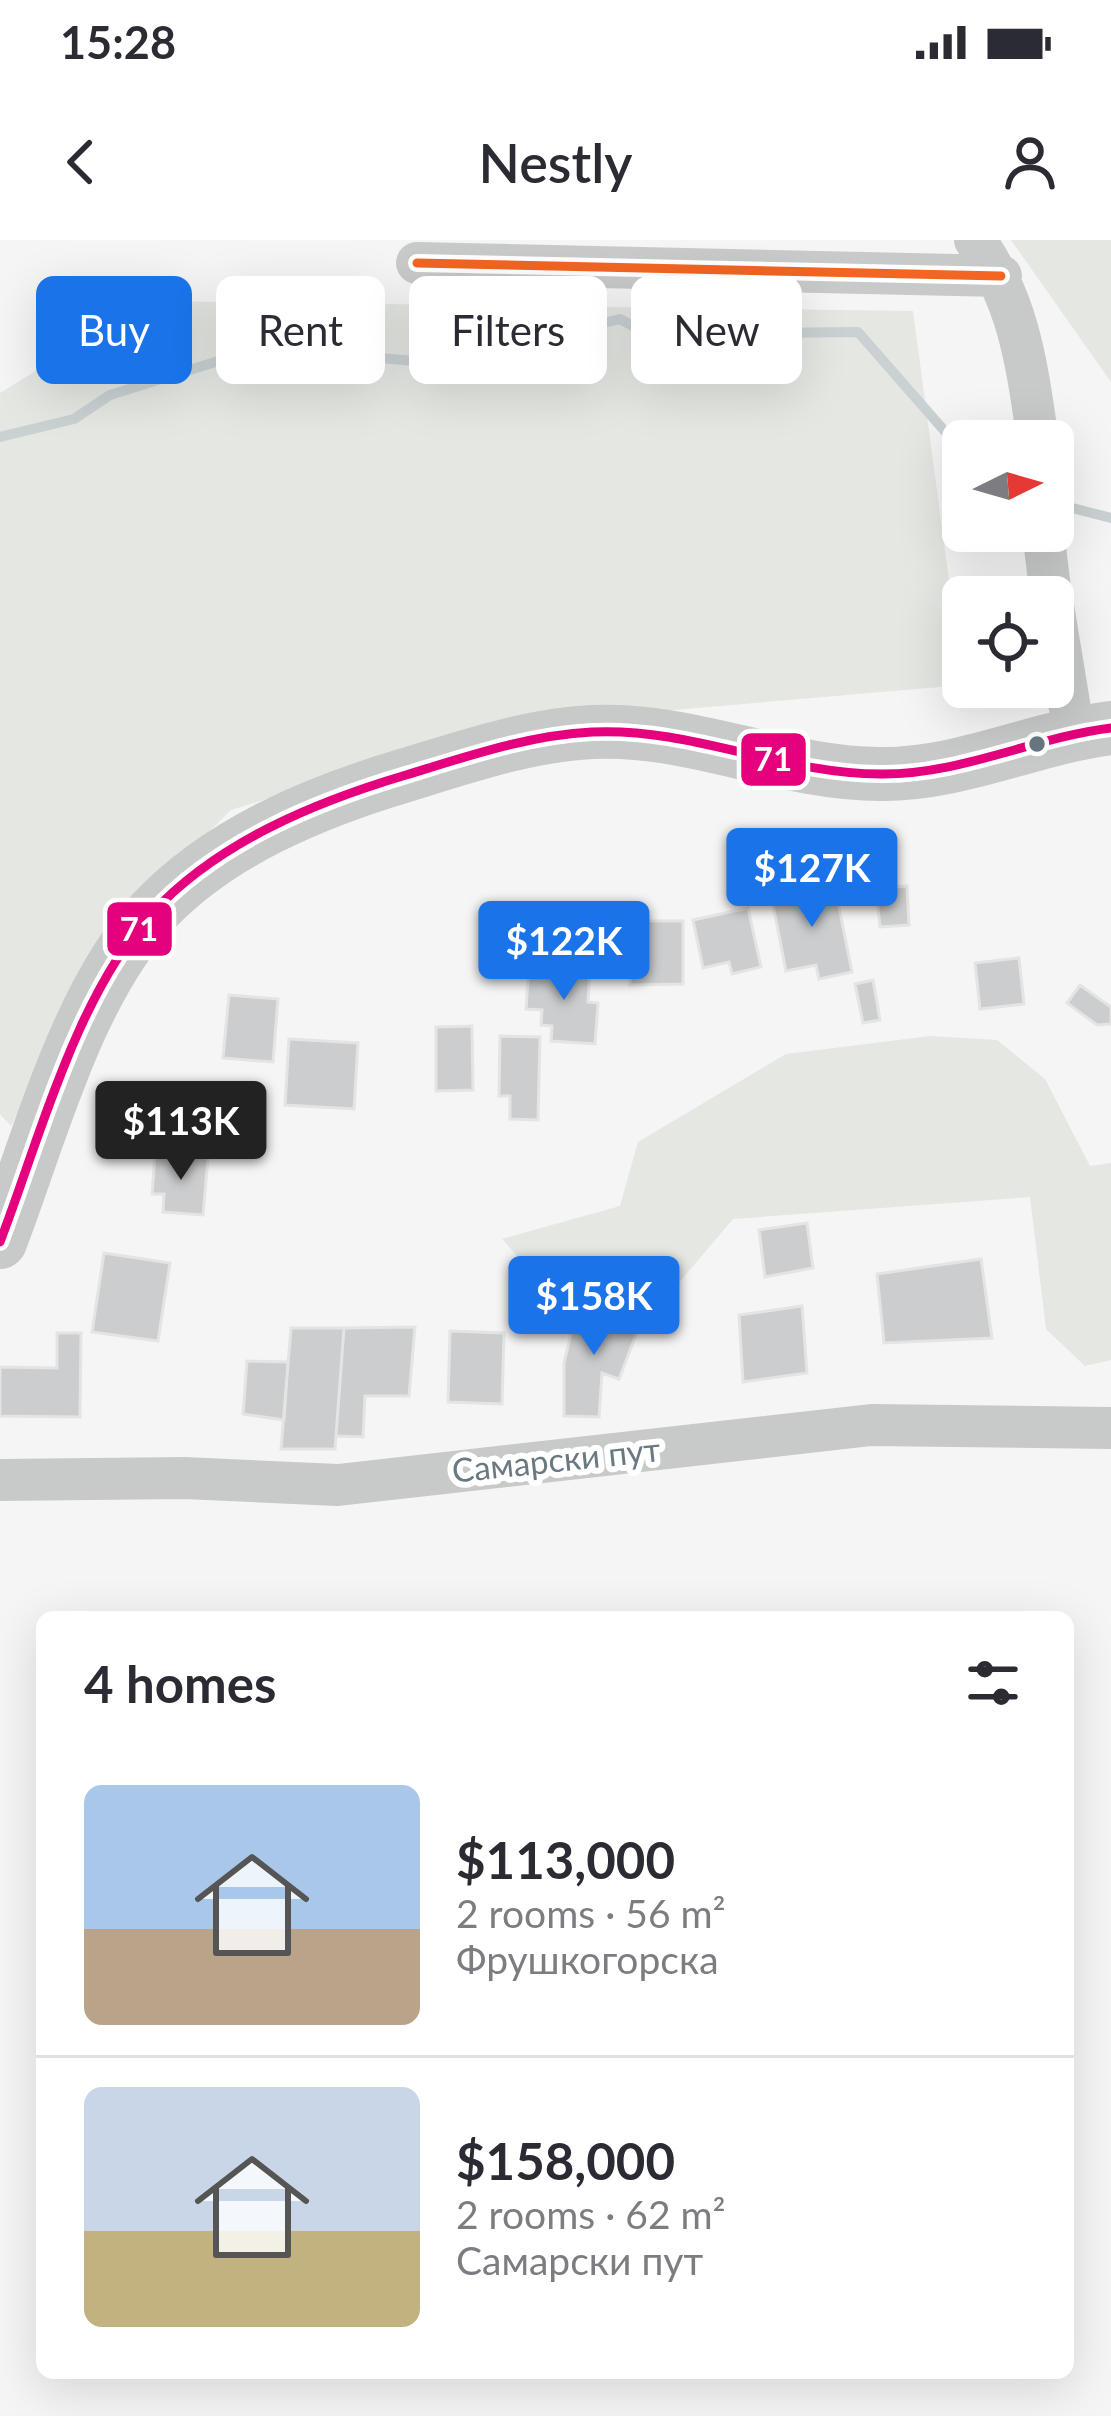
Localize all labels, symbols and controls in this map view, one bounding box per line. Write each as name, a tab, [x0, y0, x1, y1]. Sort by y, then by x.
text: 15:28	[60, 15, 176, 69]
icon: back	[48, 129, 114, 195]
icon: person	[997, 129, 1063, 195]
text: Nestly	[479, 130, 632, 195]
chip: Buy	[36, 276, 192, 384]
chip: Rent	[216, 276, 385, 384]
chip: Filters	[409, 276, 607, 384]
chip: New	[631, 276, 802, 384]
north arrow	[942, 420, 1074, 552]
map controls	[942, 420, 1074, 708]
button: locate	[942, 576, 1074, 708]
line badge: 71	[739, 731, 808, 788]
unlabelled marker	[1026, 733, 1048, 755]
text: 71	[754, 738, 792, 778]
pin: $127K	[728, 828, 896, 930]
text: $127K	[753, 844, 871, 890]
line badge: 71	[105, 900, 174, 958]
pin: $122K	[480, 901, 648, 1003]
text: 71	[120, 908, 158, 948]
text: $122K	[505, 917, 623, 963]
pin: $113K	[97, 1081, 265, 1183]
text: $113K	[122, 1097, 240, 1143]
pin: $158K	[510, 1256, 678, 1358]
text: $158K	[535, 1272, 653, 1318]
street label: Самарски пут	[450, 1428, 662, 1490]
icon: filters	[960, 1650, 1026, 1716]
text: 4 homes	[84, 1653, 276, 1714]
text: $113,000	[456, 1829, 675, 1890]
icon: home	[180, 1833, 324, 1977]
text: 2 rooms · 56 m²	[456, 1890, 726, 1936]
text: Фрушкогорска	[456, 1936, 719, 1982]
text: $158,000	[456, 2130, 675, 2191]
icon: home	[180, 2135, 324, 2279]
text: 2 rooms · 62 m²	[456, 2191, 726, 2237]
text: Самарски пут	[456, 2237, 703, 2283]

